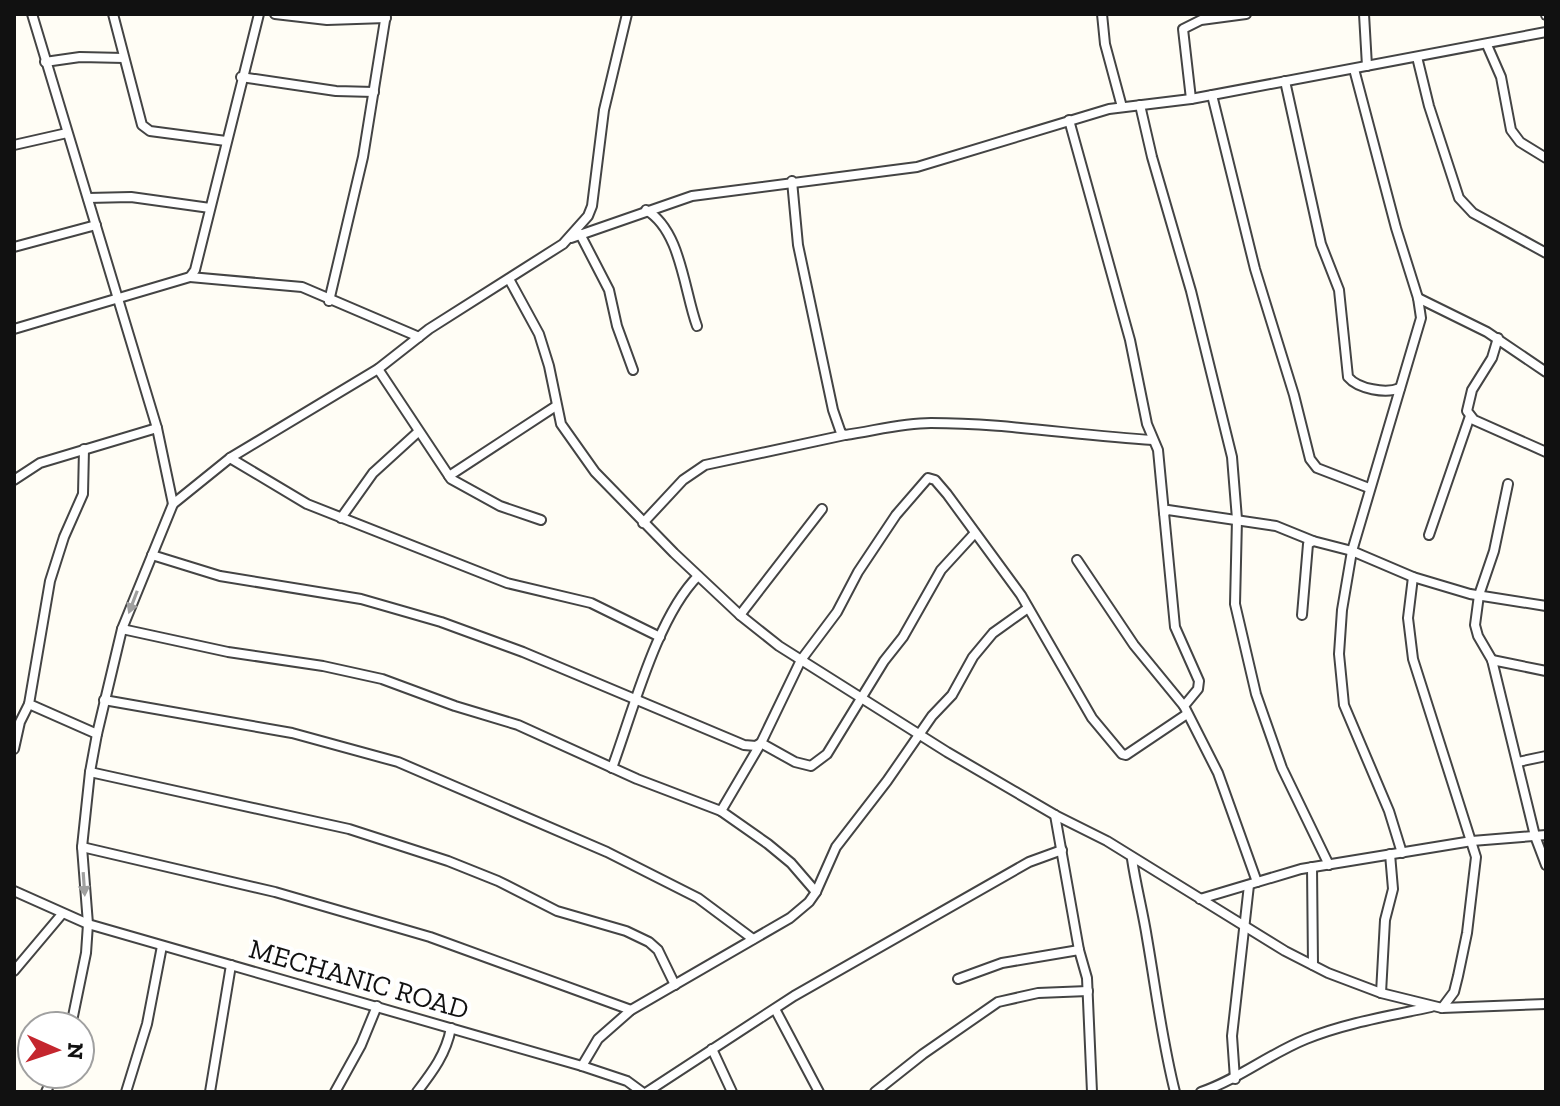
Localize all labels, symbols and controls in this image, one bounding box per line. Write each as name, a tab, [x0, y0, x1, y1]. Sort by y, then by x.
one-way arrow	[126, 590, 139, 614]
one-way arrow	[78, 872, 91, 897]
street label: MECHANIC ROAD	[245, 932, 473, 1026]
north arrow	[16, 1010, 96, 1090]
text: N	[62, 1042, 89, 1060]

